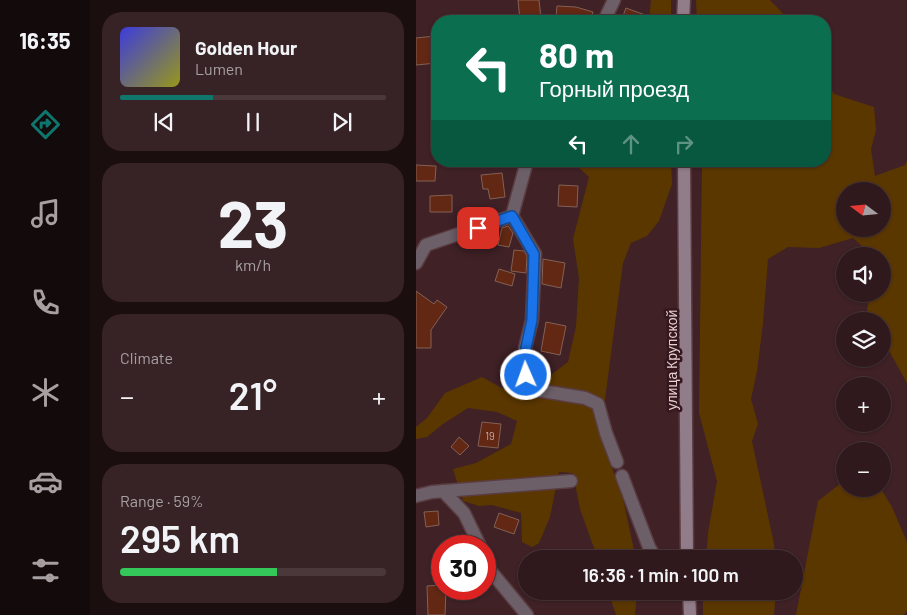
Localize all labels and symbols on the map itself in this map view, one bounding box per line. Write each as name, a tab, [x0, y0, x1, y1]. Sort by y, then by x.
north arrow	[836, 182, 891, 238]
pin	[457, 207, 499, 249]
street label: улица Крупской	[663, 310, 680, 410]
position arrow	[499, 348, 551, 400]
house number: 19	[485, 429, 495, 442]
speed limit sign: 30	[431, 535, 496, 600]

